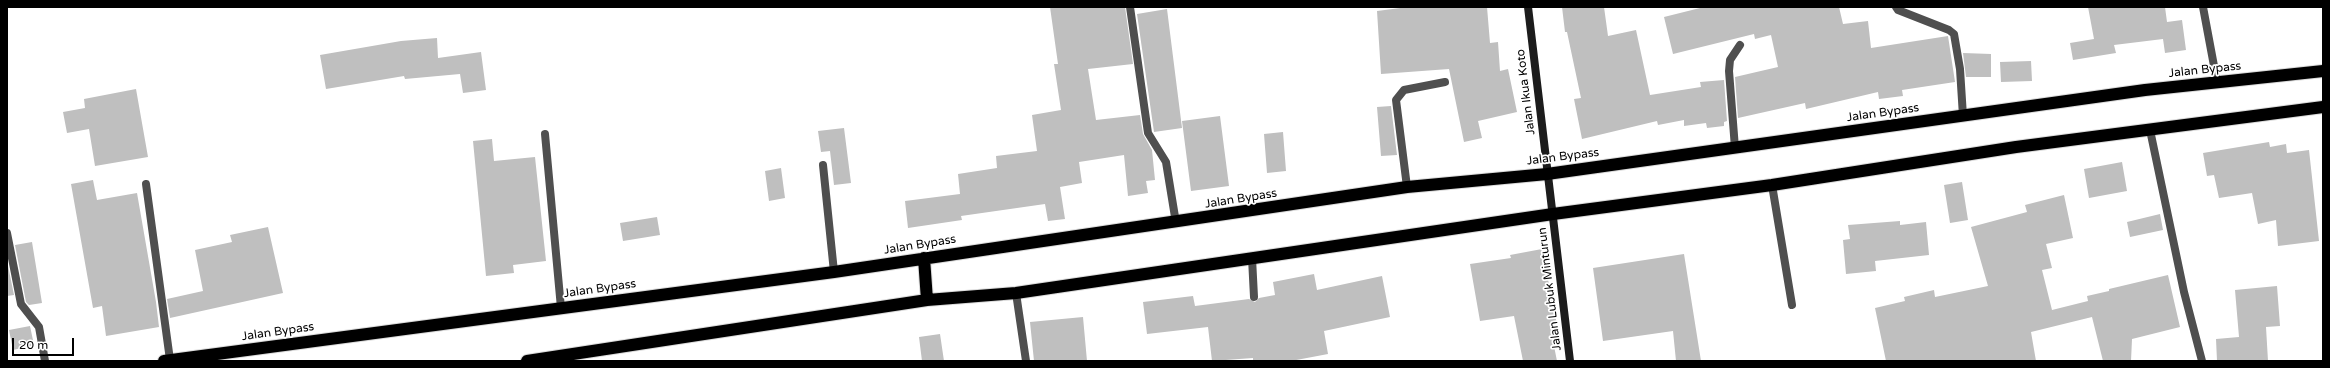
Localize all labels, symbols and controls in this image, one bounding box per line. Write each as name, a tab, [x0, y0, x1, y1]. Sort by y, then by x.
street label: Jalan Ikua Koto	[1514, 48, 1538, 136]
street label: Jalan Bypass	[2168, 59, 2242, 81]
street label: Jalan Bypass	[1846, 101, 1920, 125]
street label: Jalan Bypass	[1526, 145, 1600, 169]
street label: Jalan Bypass	[1204, 186, 1278, 212]
street label: Jalan Lubuk Minturun	[1535, 227, 1565, 351]
street label: Jalan Bypass	[883, 232, 957, 258]
street label: Jalan Bypass	[563, 277, 637, 301]
street label: Jalan Bypass	[241, 320, 315, 344]
scale bar	[14, 330, 76, 356]
text: 20 m	[19, 338, 48, 352]

